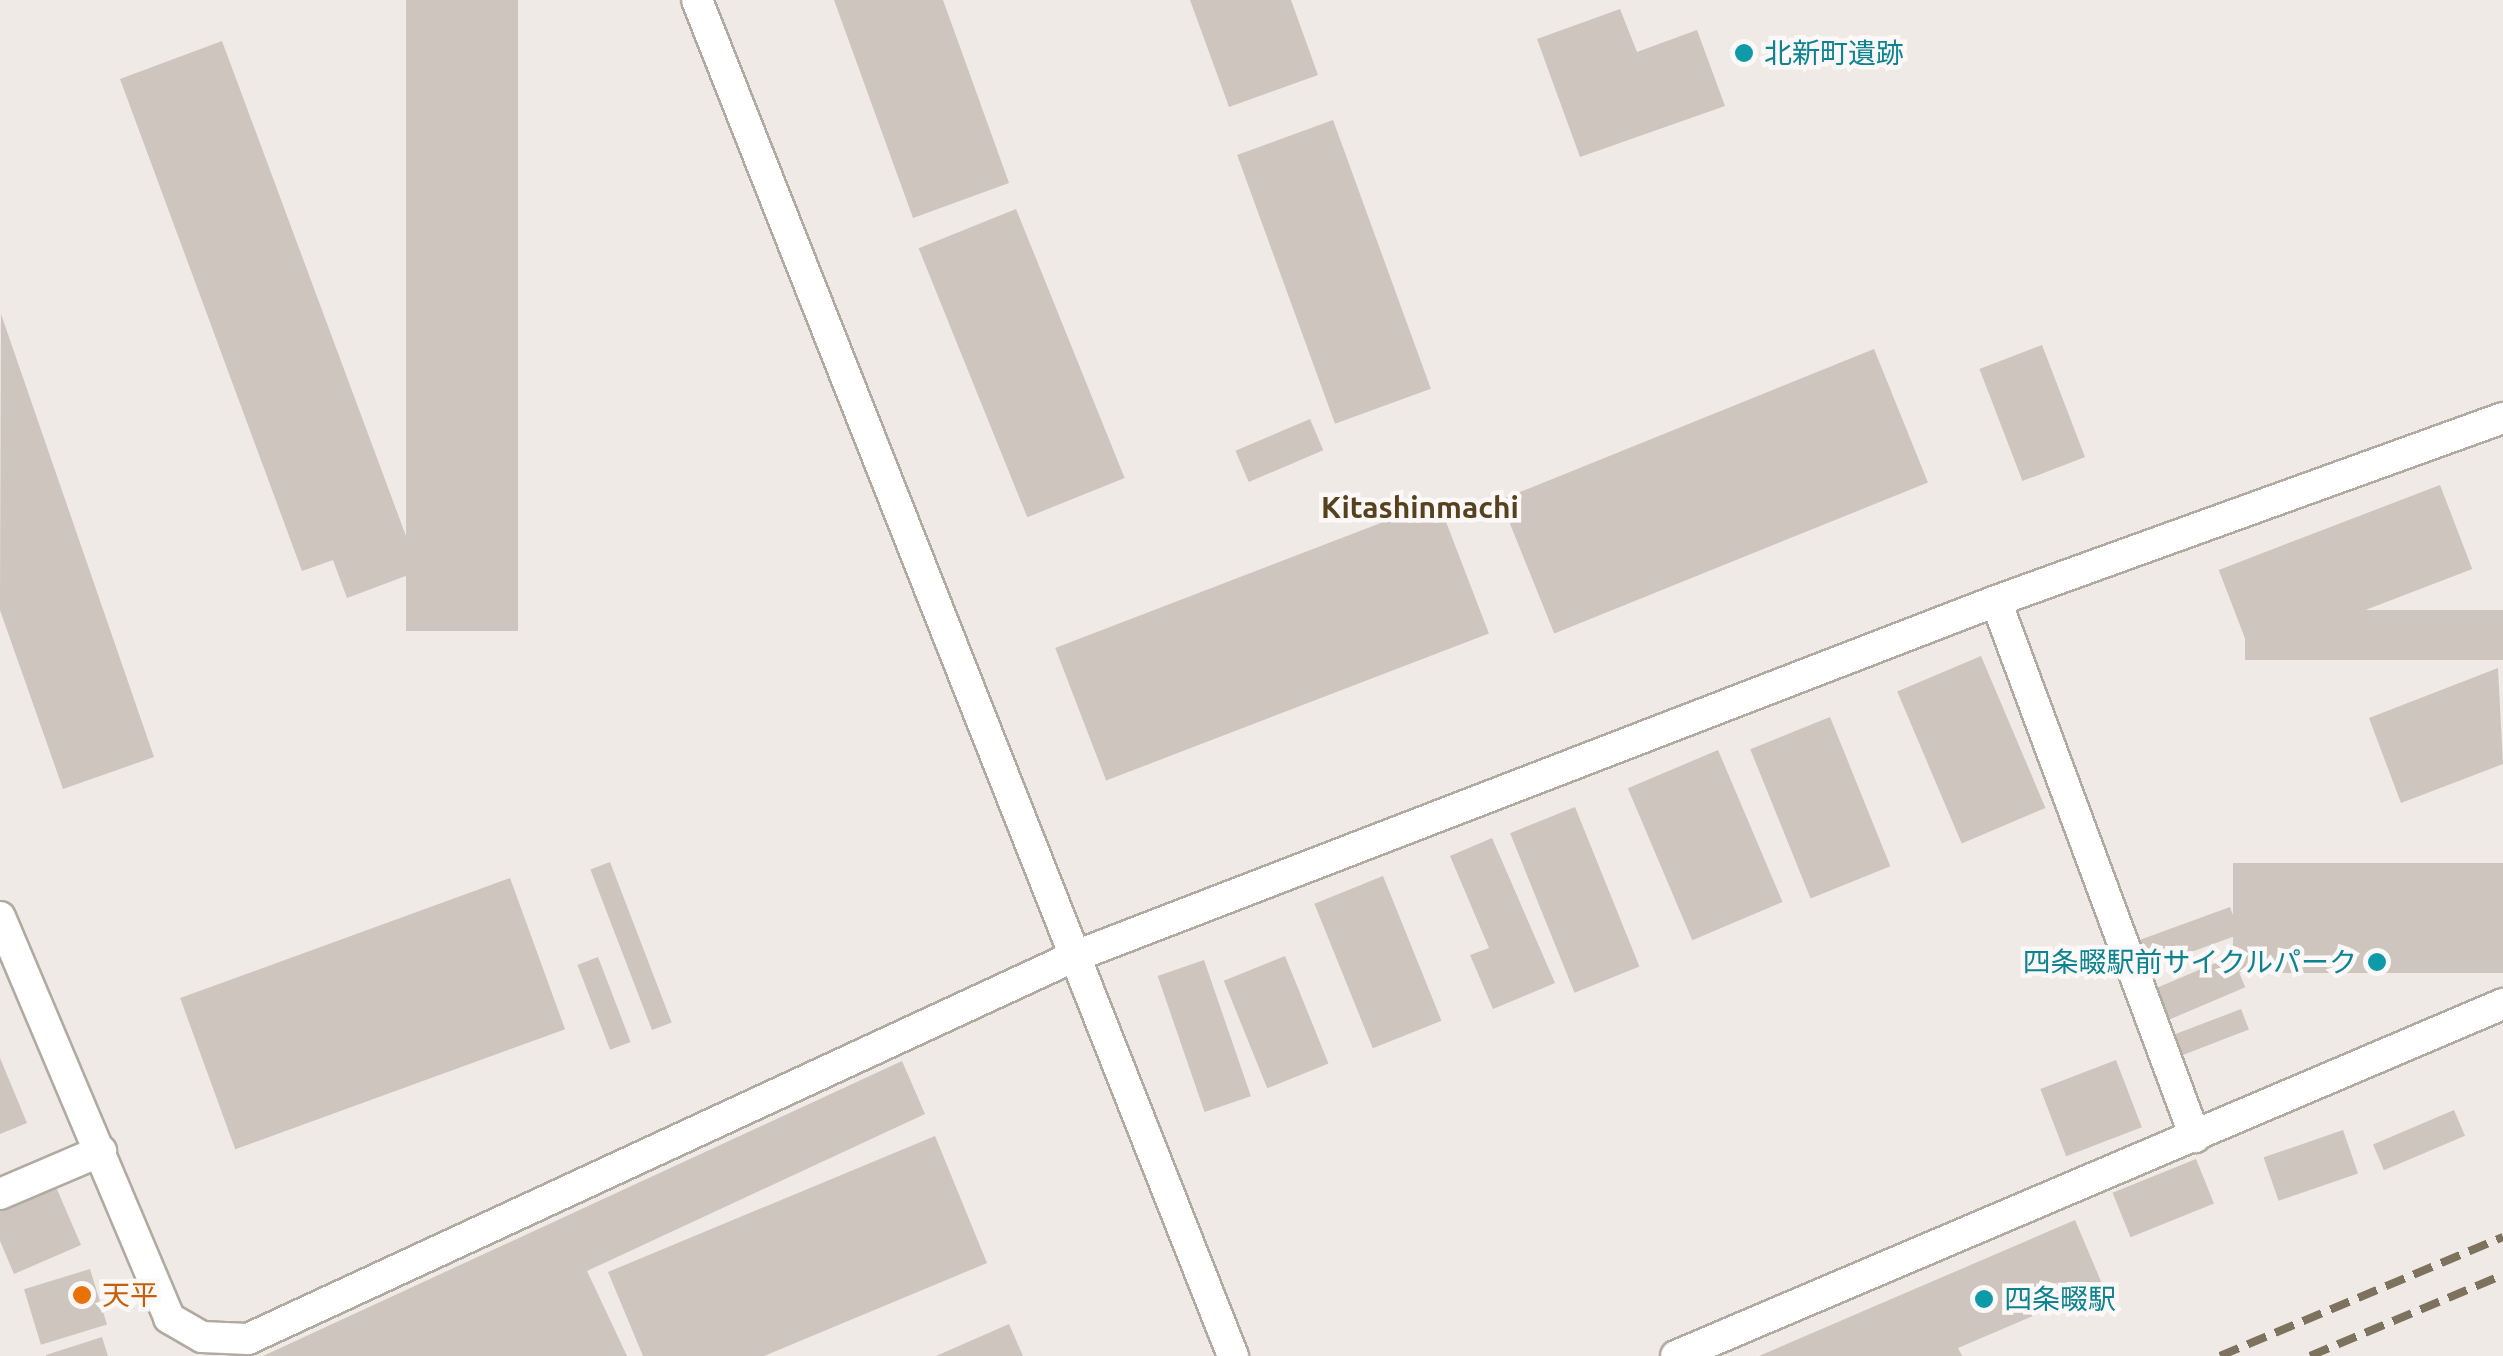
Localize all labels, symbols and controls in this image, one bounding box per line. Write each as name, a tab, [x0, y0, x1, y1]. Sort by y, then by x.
place label: 北新町遺跡	[1764, 36, 1904, 70]
marker: 北新町遺跡	[1733, 42, 1755, 64]
district label: Kitashinmachi	[1321, 489, 1519, 525]
place label: 四条畷駅前サイクルパーク	[2021, 945, 2357, 979]
marker: 四条畷駅前サイクルパーク	[2366, 951, 2388, 973]
place label: 天平	[102, 1278, 158, 1312]
place label: 四条畷駅	[2004, 1282, 2116, 1316]
marker: 天平	[71, 1284, 93, 1306]
marker: 四条畷駅	[1973, 1288, 1995, 1310]

